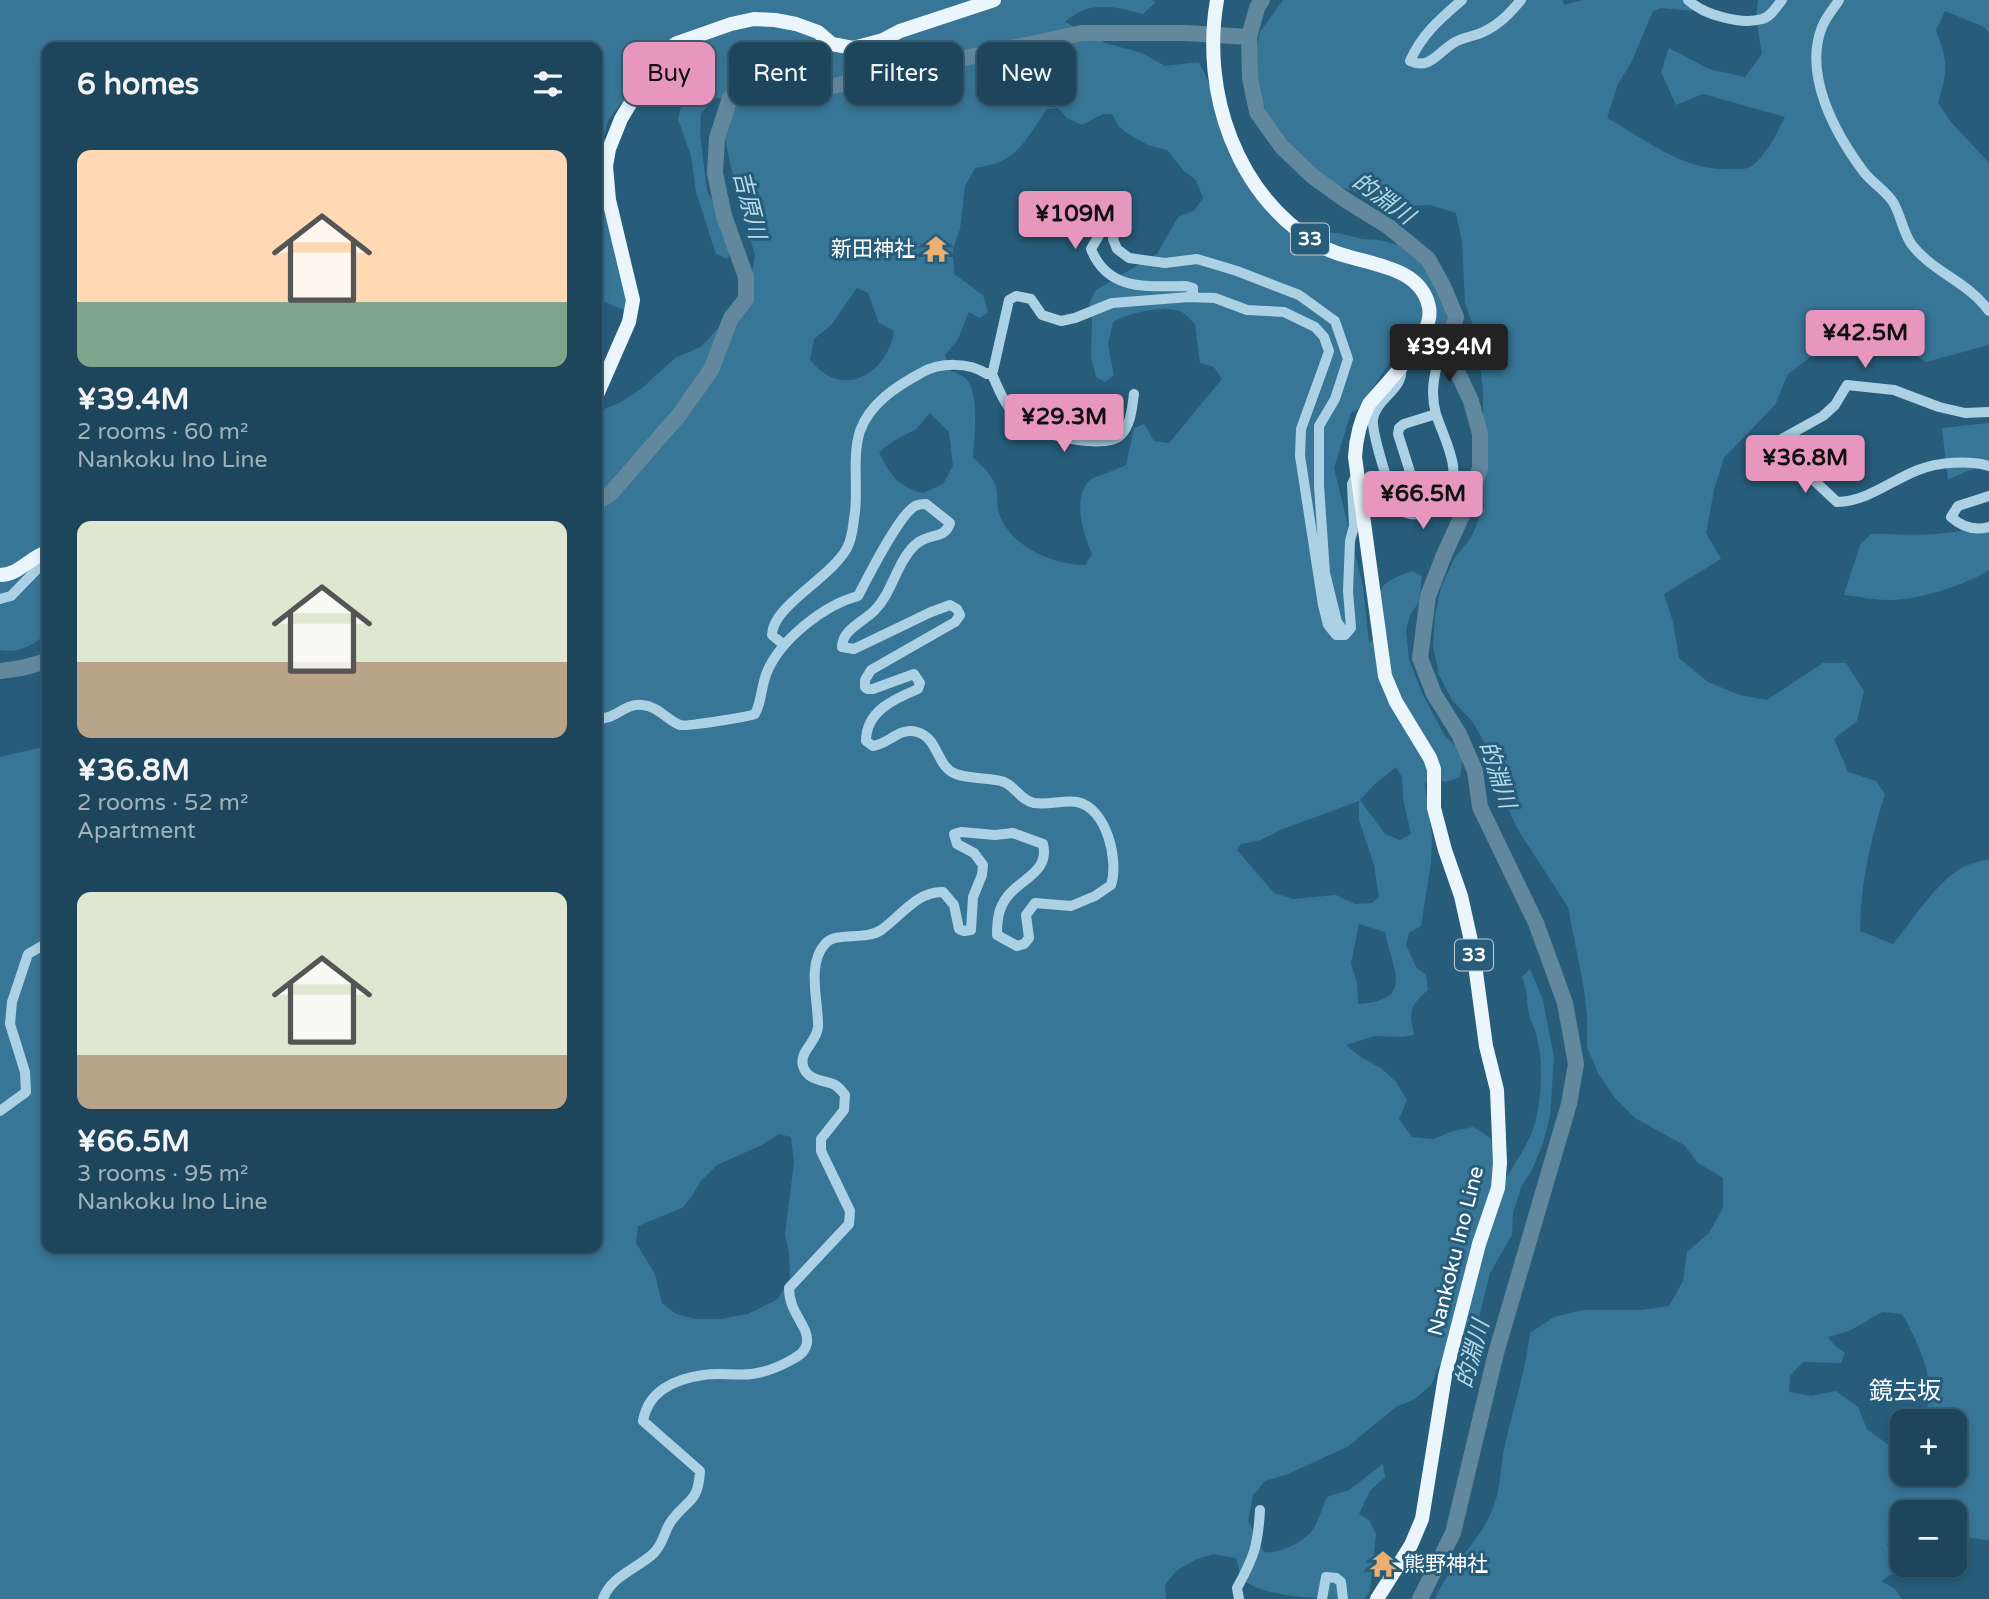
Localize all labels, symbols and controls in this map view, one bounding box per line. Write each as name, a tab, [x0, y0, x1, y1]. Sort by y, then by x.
chip: Buy	[623, 42, 715, 105]
chip: Rent	[729, 42, 831, 105]
chip: Filters	[845, 42, 963, 105]
chip: New	[977, 42, 1076, 105]
icon: filters	[529, 65, 567, 103]
text: 6 homes	[77, 66, 199, 103]
water label: 的淵川	[1347, 167, 1422, 232]
water label: 吉原川	[727, 168, 772, 245]
pin: ¥109M	[1026, 191, 1124, 251]
icon: home	[259, 195, 385, 321]
text: ¥109M	[1035, 200, 1115, 228]
road number: 33	[1291, 224, 1329, 255]
temple icon: 新田神社	[921, 234, 951, 264]
place label: 新田神社	[831, 237, 915, 262]
pin: ¥42.5M	[1808, 310, 1922, 370]
text: ¥42.5M	[1822, 319, 1908, 347]
pin: ¥39.4M	[1392, 324, 1506, 384]
text: ¥39.4M	[1406, 333, 1492, 361]
text: ¥39.4M	[77, 381, 189, 418]
pin: ¥29.3M	[1007, 394, 1121, 454]
text: ¥29.3M	[1021, 403, 1107, 431]
text: 2 rooms · 60 m²	[77, 418, 248, 446]
pin: ¥36.8M	[1748, 435, 1862, 495]
text: ¥36.8M	[1762, 444, 1848, 472]
text: Nankoku Ino Line	[77, 446, 268, 474]
pin: ¥66.5M	[1366, 472, 1480, 531]
text: ¥66.5M	[1380, 480, 1466, 508]
icon: home	[259, 566, 385, 692]
water label: 的淵川	[1473, 738, 1522, 815]
text: ¥36.8M	[77, 752, 190, 789]
text: 2 rooms · 52 m²	[77, 789, 248, 817]
text: Apartment	[77, 817, 196, 845]
icon: home	[259, 937, 385, 1063]
road number: 33	[1455, 939, 1493, 970]
text: ¥66.5M	[77, 1123, 190, 1160]
text: 3 rooms · 95 m²	[77, 1160, 248, 1188]
street label: Nankoku Ino Line	[1423, 1163, 1489, 1338]
text: Nankoku Ino Line	[77, 1188, 268, 1216]
water label: 的淵川	[1451, 1314, 1496, 1391]
district label: 鏡去坂	[1869, 1377, 1941, 1406]
map controls	[1890, 1409, 1967, 1577]
button: +	[1890, 1409, 1967, 1486]
button: −	[1890, 1500, 1967, 1577]
temple icon: 熊野神社	[1368, 1549, 1398, 1579]
place label: 熊野神社	[1404, 1552, 1488, 1577]

